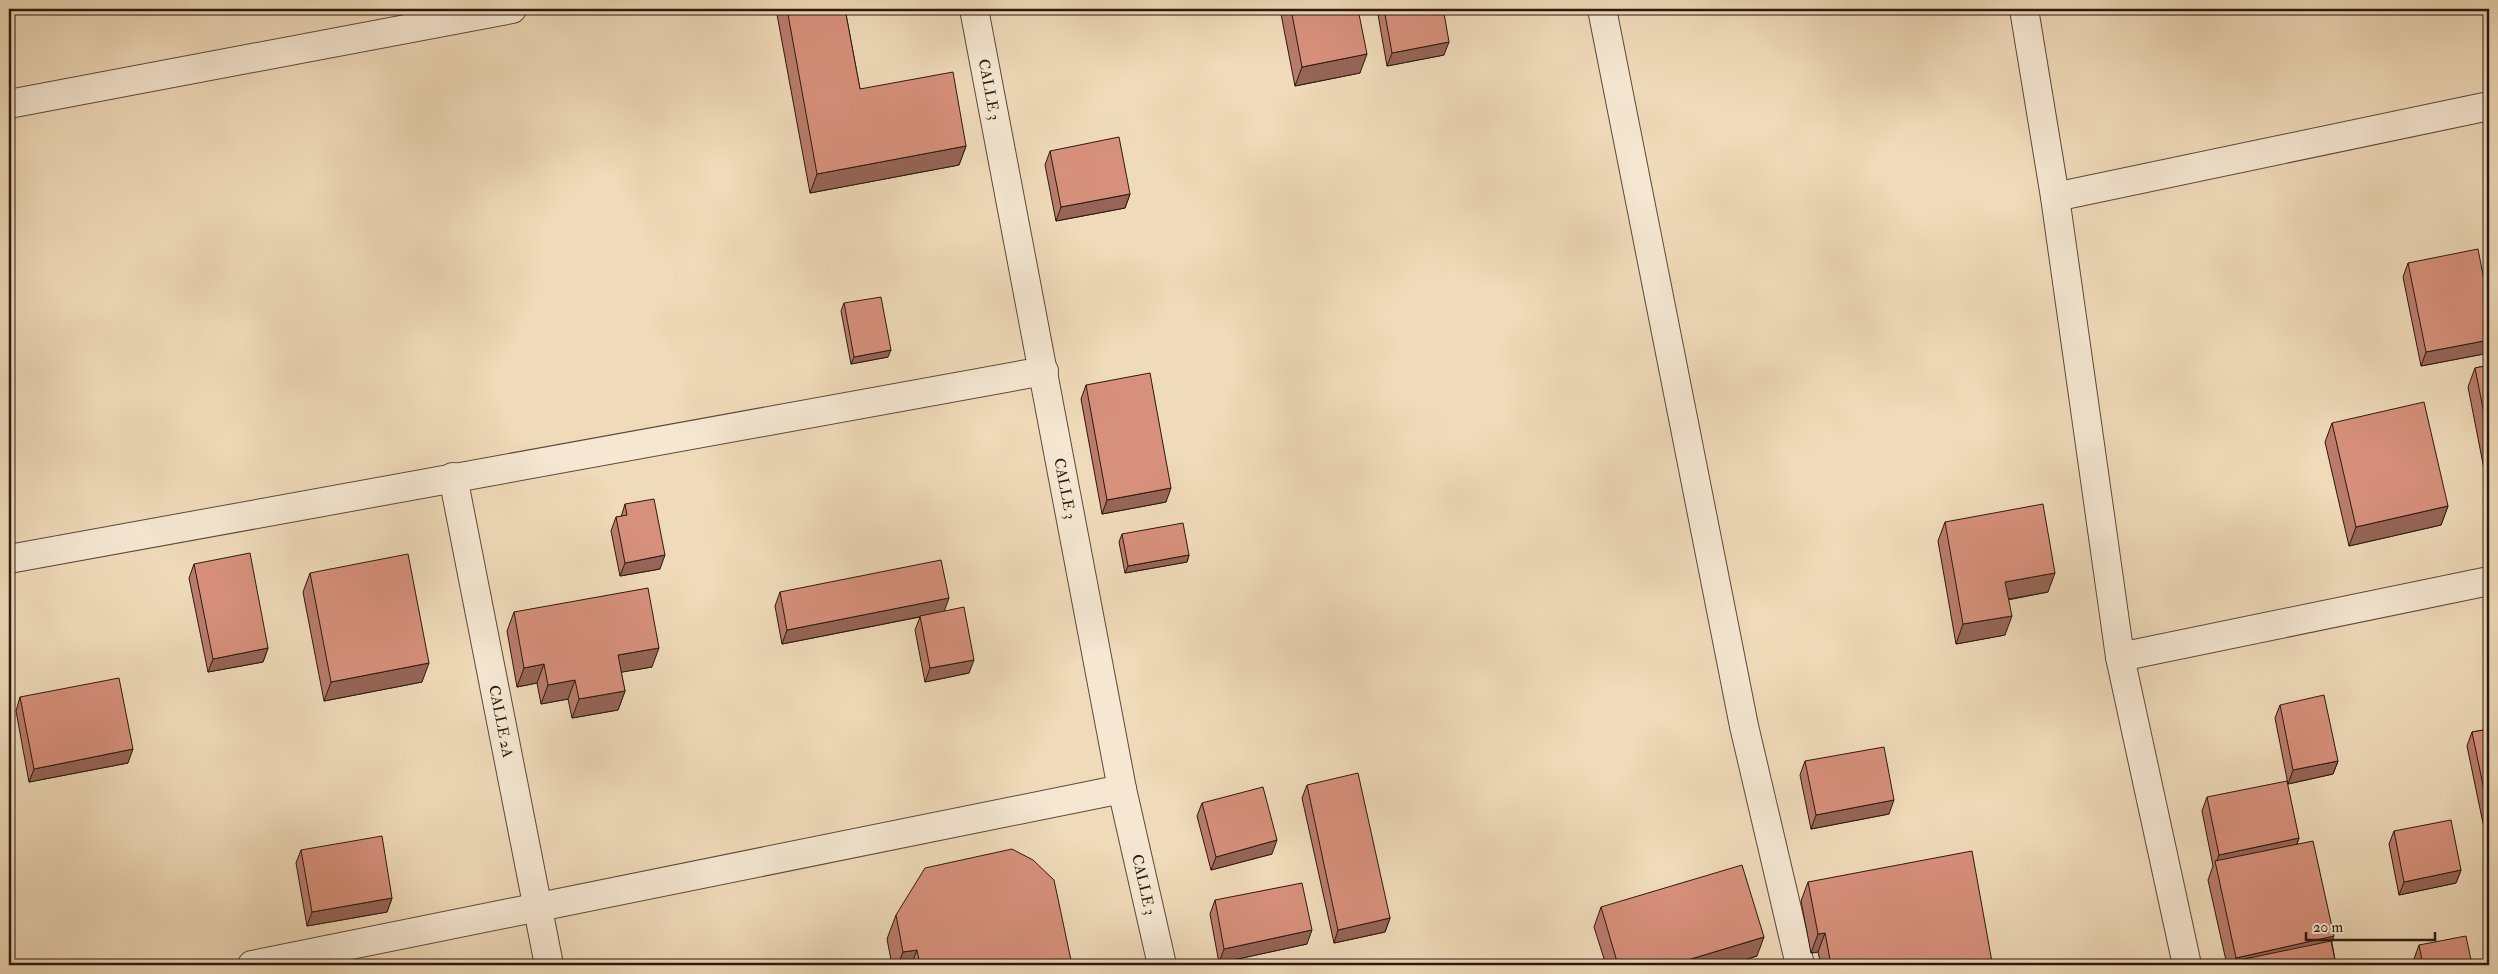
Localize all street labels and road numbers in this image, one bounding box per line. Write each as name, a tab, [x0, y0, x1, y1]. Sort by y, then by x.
street label: CALLE 3	[974, 57, 1004, 122]
street label: CALLE 3	[1050, 456, 1080, 521]
street label: CALLE 2A	[485, 683, 518, 760]
street label: CALLE 3	[1128, 852, 1160, 917]

